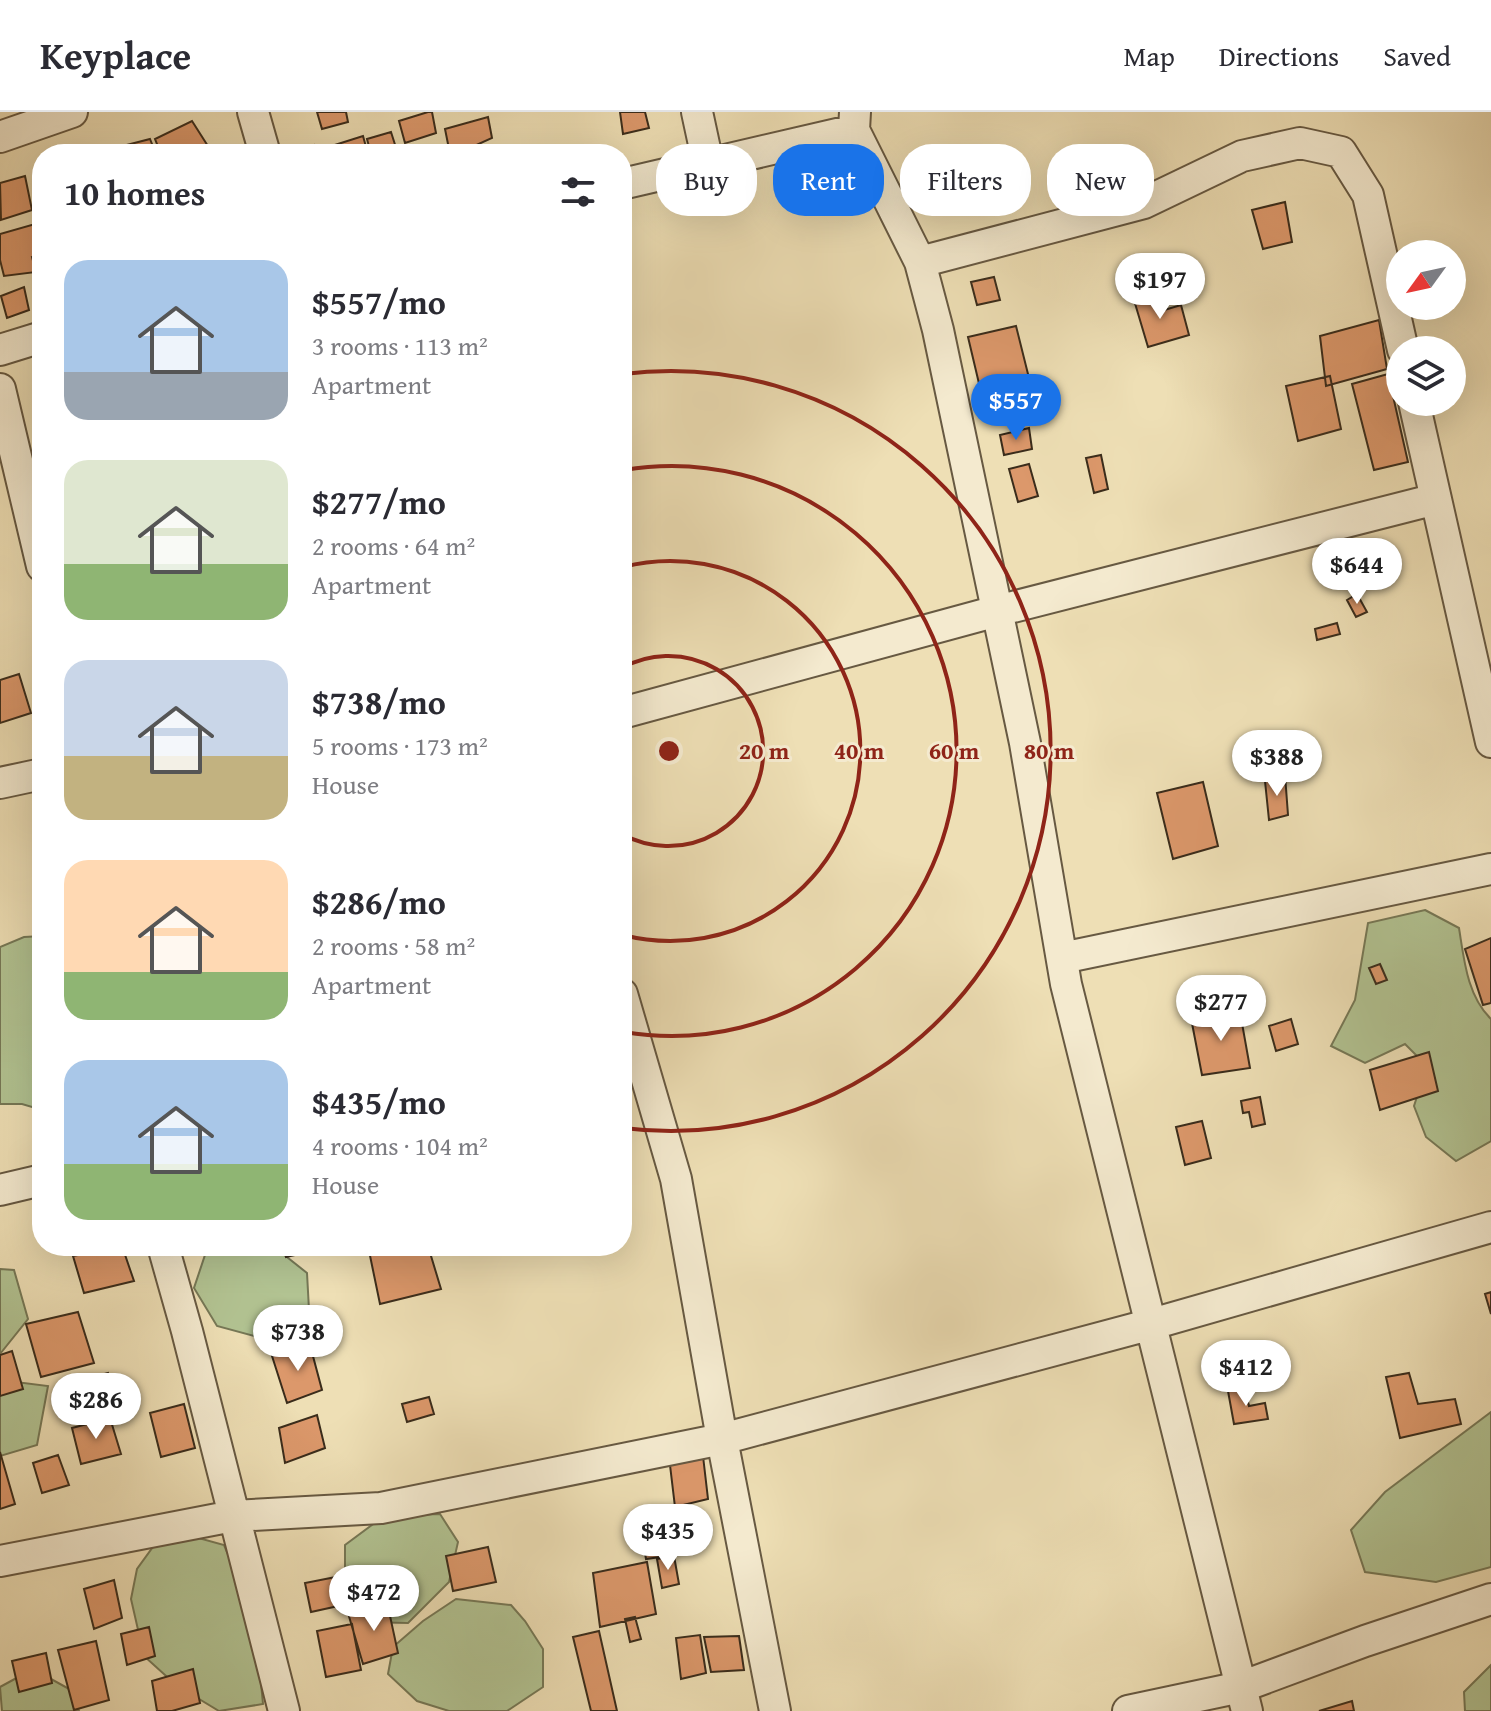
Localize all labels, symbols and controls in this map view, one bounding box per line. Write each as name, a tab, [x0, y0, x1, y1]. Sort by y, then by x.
text: Keyplace	[40, 27, 191, 83]
text: Map	[1123, 35, 1175, 76]
text: Directions	[1219, 35, 1339, 76]
text: Saved	[1383, 35, 1451, 76]
chip: Buy	[656, 144, 757, 216]
chip: Rent	[773, 144, 884, 216]
chip: Filters	[900, 144, 1031, 216]
chip: New	[1047, 144, 1154, 216]
text: 10 homes	[64, 168, 205, 217]
icon: filters	[556, 170, 600, 214]
north arrow	[1386, 240, 1466, 320]
map controls	[1386, 240, 1466, 416]
pin: $197	[1113, 253, 1207, 321]
text: $197	[1133, 259, 1187, 298]
text: $557/mo	[312, 277, 446, 326]
icon: home	[128, 292, 224, 388]
text: 3 rooms · 113 m²	[312, 326, 488, 365]
button: layers	[1386, 336, 1466, 416]
text: Apartment	[312, 365, 431, 404]
pin: $557	[969, 374, 1063, 442]
text: $557	[989, 380, 1043, 419]
text: $277/mo	[312, 477, 446, 526]
icon: home	[128, 492, 224, 588]
text: 2 rooms · 64 m²	[312, 526, 475, 565]
pin: $644	[1310, 538, 1404, 606]
text: $644	[1330, 544, 1384, 583]
text: Apartment	[312, 565, 431, 604]
text: $738/mo	[312, 677, 446, 726]
icon: home	[128, 692, 224, 788]
text: 5 rooms · 173 m²	[312, 726, 488, 765]
pin: $388	[1230, 730, 1324, 798]
text: 20 m	[739, 733, 790, 768]
text: 40 m	[834, 733, 885, 768]
text: 60 m	[929, 733, 980, 768]
text: 80 m	[1024, 733, 1075, 768]
text: $388	[1250, 736, 1304, 775]
centre of rings	[655, 737, 683, 765]
text: House	[312, 765, 379, 804]
text: $286/mo	[312, 877, 446, 926]
icon: home	[128, 892, 224, 988]
text: 2 rooms · 58 m²	[312, 926, 475, 965]
text: Apartment	[312, 965, 431, 1004]
pin: $277	[1174, 975, 1268, 1043]
text: $277	[1194, 981, 1248, 1020]
text: $435/mo	[312, 1077, 446, 1126]
icon: home	[128, 1092, 224, 1188]
text: 4 rooms · 104 m²	[312, 1126, 488, 1165]
text: House	[312, 1165, 379, 1204]
pin: $738	[251, 1305, 345, 1373]
text: $738	[271, 1311, 325, 1350]
pin: $412	[1199, 1340, 1293, 1408]
text: $412	[1219, 1346, 1273, 1385]
pin: $286	[49, 1373, 143, 1441]
text: $286	[69, 1379, 123, 1418]
pin: $435	[621, 1504, 715, 1572]
text: $435	[641, 1510, 695, 1549]
pin: $472	[327, 1565, 421, 1633]
text: $472	[347, 1571, 401, 1610]

